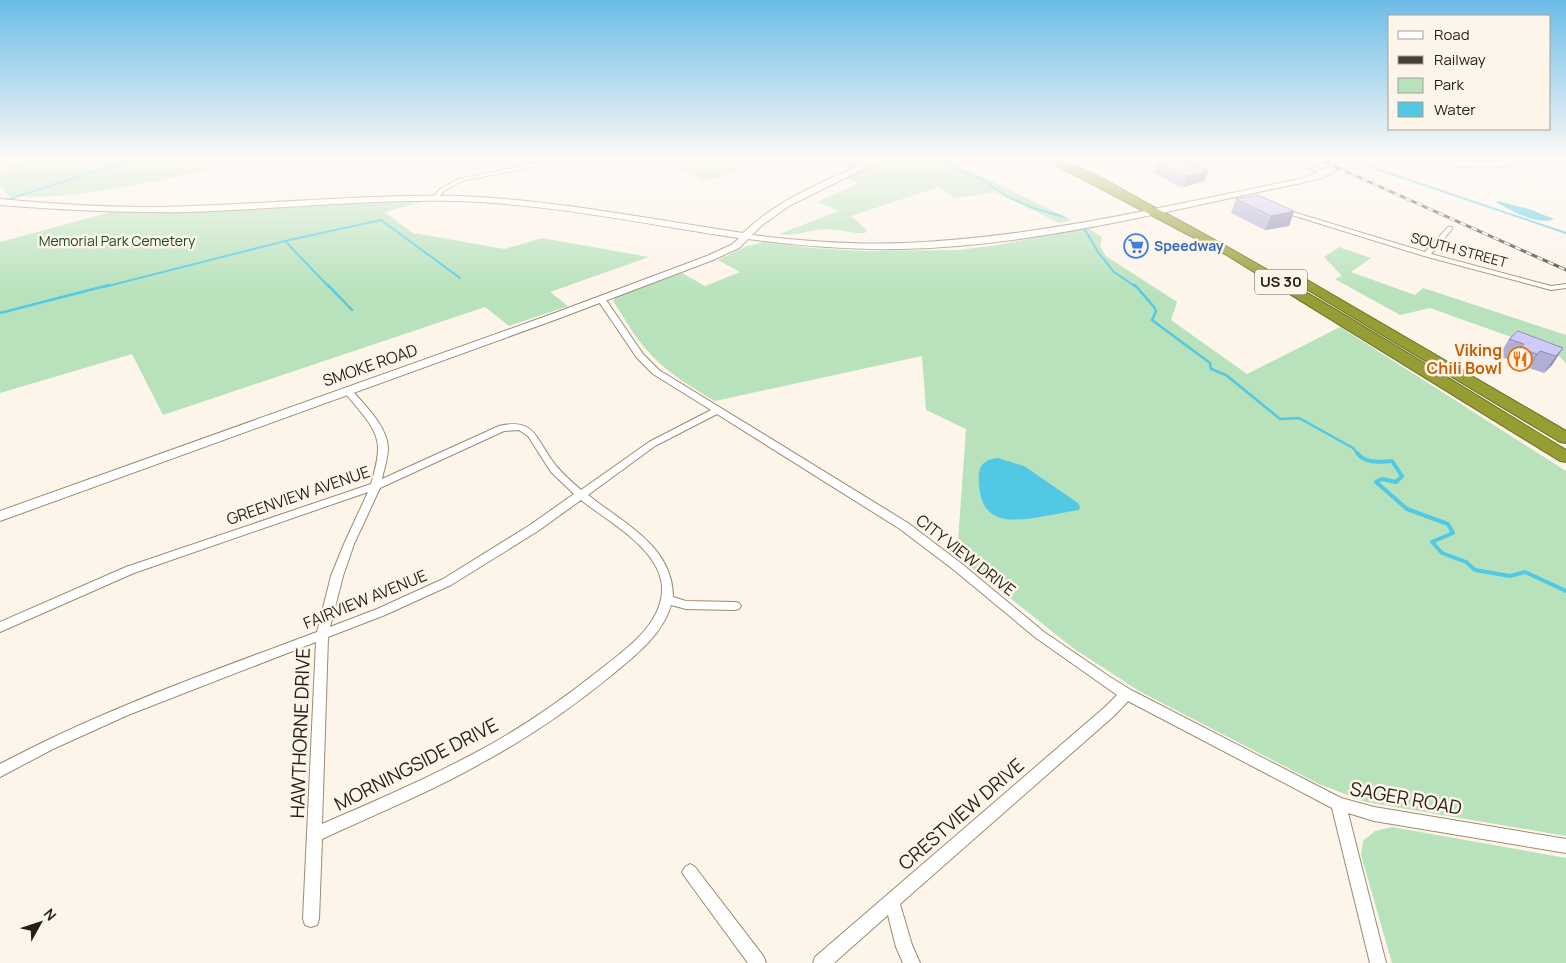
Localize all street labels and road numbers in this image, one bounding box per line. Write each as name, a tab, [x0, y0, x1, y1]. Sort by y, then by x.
street label: SOUTH STREET	[1409, 227, 1510, 272]
road number: US 30	[1255, 270, 1307, 294]
street label: SMOKE ROAD	[320, 338, 421, 392]
street label: GREENVIEW AVENUE	[223, 460, 373, 530]
street label: CITY VIEW DRIVE	[912, 509, 1020, 601]
street label: FAIRVIEW AVENUE	[300, 564, 430, 634]
street label: HAWTHORNE DRIVE	[284, 647, 316, 819]
street label: MORNINGSIDE DRIVE	[330, 711, 502, 817]
street label: CRESTVIEW DRIVE	[893, 752, 1029, 876]
street label: SAGER ROAD	[1348, 775, 1464, 821]

